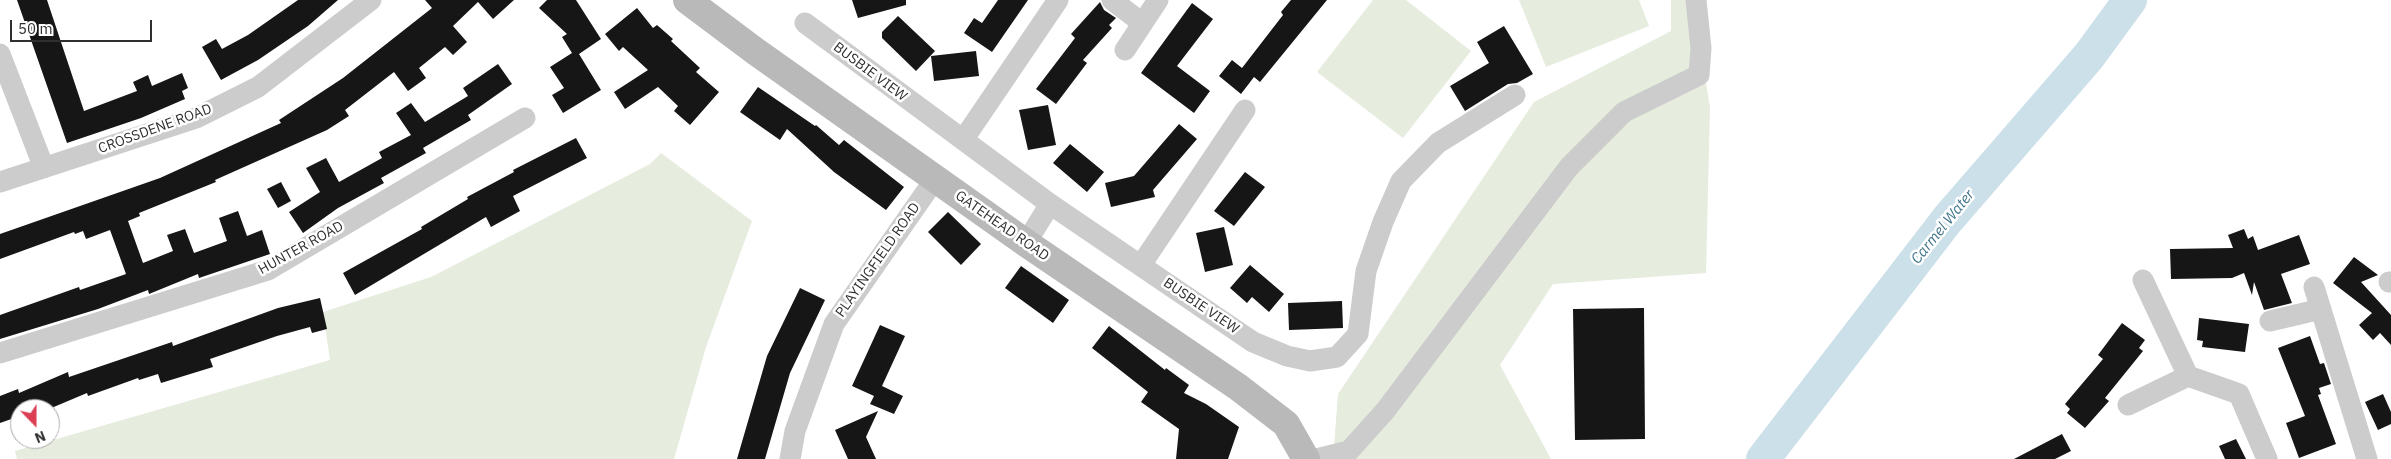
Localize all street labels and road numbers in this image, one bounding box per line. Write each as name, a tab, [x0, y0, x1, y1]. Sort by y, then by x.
street label: BUSBIE VIEW	[830, 39, 910, 105]
street label: CROSSDENE ROAD	[96, 101, 214, 157]
street label: GATEHEAD ROAD	[952, 187, 1052, 265]
street label: PLAYINGFIELD ROAD	[832, 200, 924, 320]
street label: HUNTER ROAD	[256, 218, 346, 278]
street label: BUSBIE VIEW	[1160, 275, 1242, 337]

